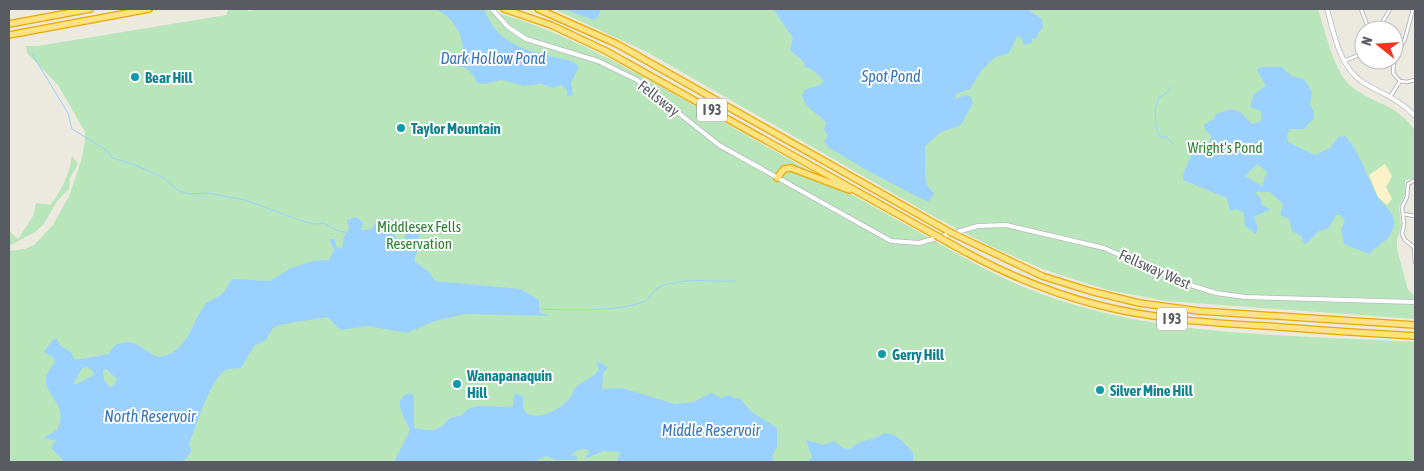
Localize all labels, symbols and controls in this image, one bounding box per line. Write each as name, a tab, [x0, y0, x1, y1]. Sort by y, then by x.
north arrow	[1354, 20, 1404, 70]
text: N	[1358, 35, 1375, 47]
water label: Dark Hollow Pond	[440, 49, 546, 67]
water label: Spot Pond	[860, 67, 921, 86]
place label: Bear Hill	[145, 69, 194, 86]
marker: Bear Hill	[129, 71, 141, 83]
street label: Fellsway	[635, 77, 683, 119]
road number: I 93	[697, 98, 727, 122]
place label: Taylor Mountain	[411, 120, 501, 137]
marker: Taylor Mountain	[395, 122, 407, 134]
park label: Wright's Pond	[1187, 139, 1263, 156]
park label: Middlesex Fells Reservation	[377, 218, 461, 252]
street label: Fellsway West	[1117, 246, 1193, 292]
road number: I 93	[1157, 308, 1187, 330]
place label: Gerry Hill	[892, 346, 945, 363]
marker: Gerry Hill	[876, 348, 888, 360]
place label: Wanapanaquin Hill	[466, 367, 552, 401]
marker: Wanapanaquin Hill	[451, 378, 463, 390]
place label: Silver Mine Hill	[1110, 382, 1194, 399]
marker: Silver Mine Hill	[1094, 384, 1106, 396]
water label: North Reservoir	[104, 407, 197, 425]
water label: Middle Reservoir	[662, 421, 761, 439]

